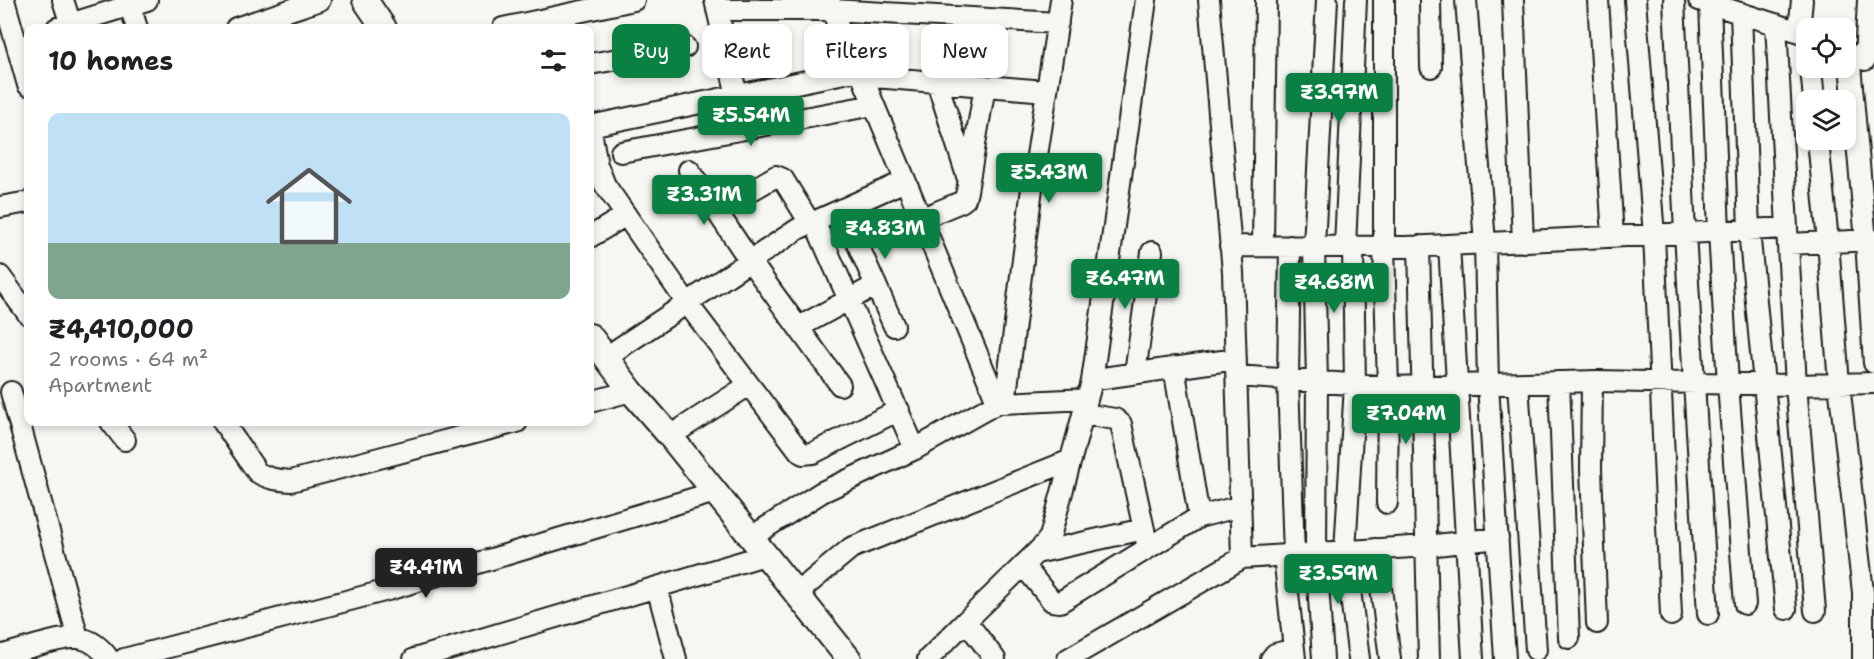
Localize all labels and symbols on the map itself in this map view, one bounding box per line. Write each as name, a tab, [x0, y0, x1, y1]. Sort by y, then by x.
pin: ₹3.97M	[1290, 73, 1388, 124]
pin: ₹5.54M	[702, 96, 800, 147]
pin: ₹5.43M	[1000, 153, 1098, 204]
pin: ₹3.31M	[655, 175, 753, 226]
pin: ₹4.83M	[836, 209, 934, 260]
pin: ₹6.47M	[1076, 259, 1174, 310]
pin: ₹4.68M	[1285, 263, 1383, 314]
pin: ₹7.04M	[1357, 394, 1455, 445]
pin: ₹4.41M	[377, 548, 475, 599]
pin: ₹3.59M	[1289, 554, 1387, 605]

